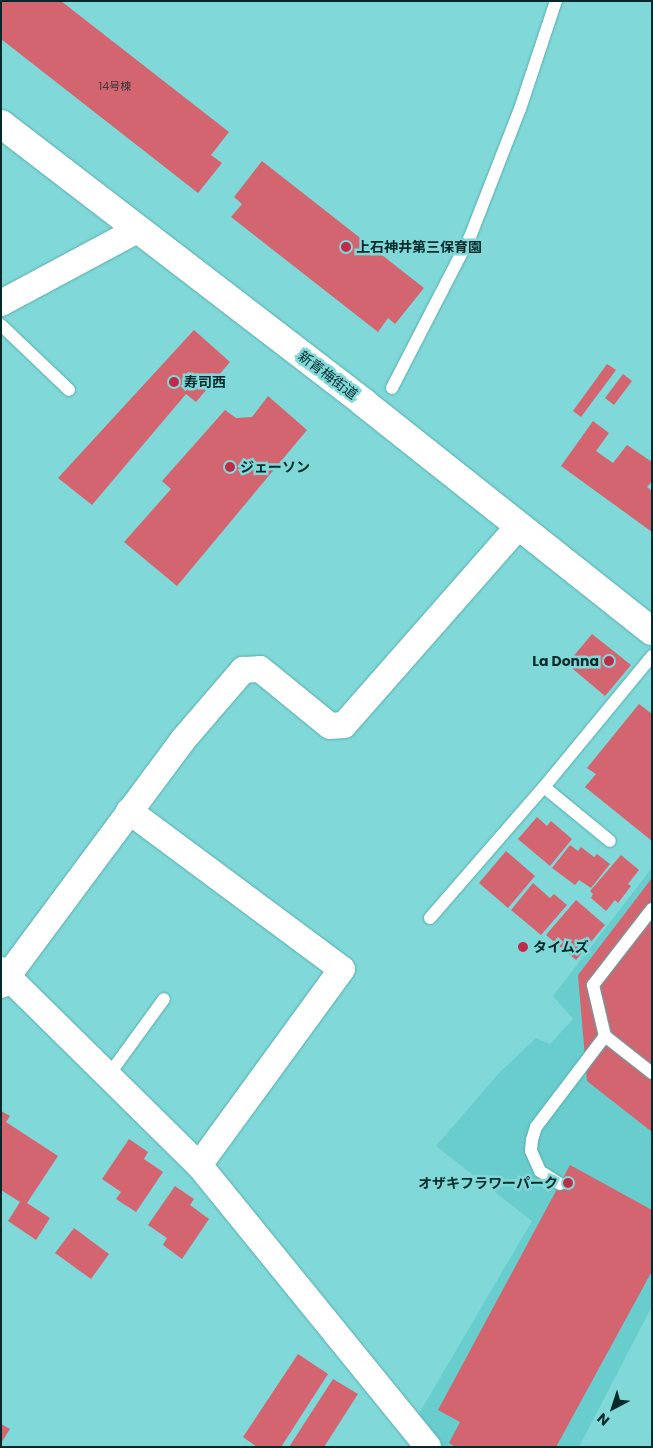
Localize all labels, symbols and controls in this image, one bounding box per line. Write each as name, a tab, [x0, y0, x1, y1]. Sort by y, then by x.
house number: 14号棟	[99, 79, 131, 93]
place label: 上石神井第三保育園	[356, 239, 482, 255]
marker: 上石神井第三保育園	[340, 241, 352, 253]
street label: 新青梅街道	[295, 347, 361, 403]
place label: 寿司西	[184, 374, 226, 390]
marker: 寿司西	[168, 376, 180, 388]
place label: ジェーソン	[240, 459, 310, 475]
marker: ジェーソン	[224, 461, 236, 473]
place label: La Donna	[532, 653, 599, 669]
marker: La Donna	[603, 655, 615, 667]
place label: タイムズ	[533, 939, 589, 955]
marker: タイムズ	[517, 941, 529, 953]
place label: オザキフラワーパーク	[418, 1175, 558, 1191]
marker: オザキフラワーパーク	[562, 1177, 574, 1189]
north arrow	[588, 1383, 638, 1433]
text: N	[593, 1408, 614, 1431]

